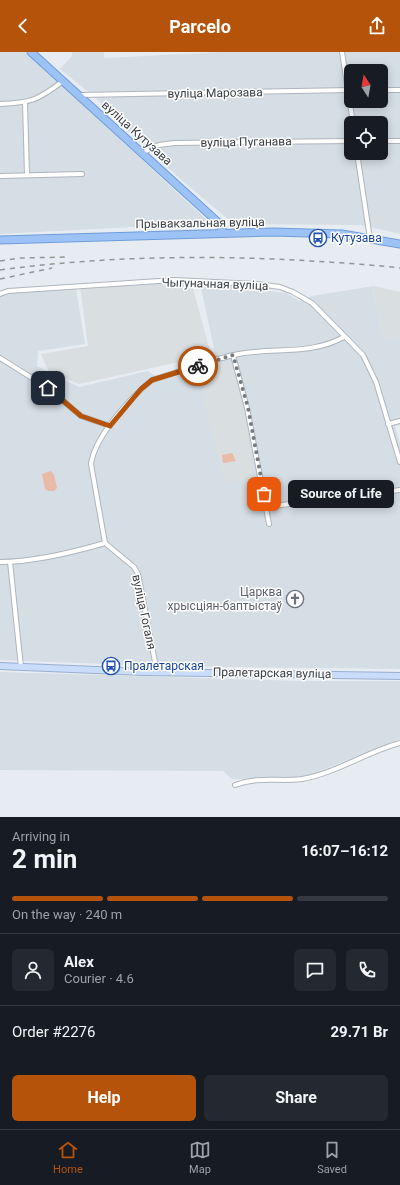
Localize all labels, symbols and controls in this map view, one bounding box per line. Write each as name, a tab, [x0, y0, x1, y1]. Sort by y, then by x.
icon: back	[12, 15, 34, 37]
icon: share	[366, 15, 388, 37]
text: Parcelo	[169, 16, 231, 37]
north arrow	[344, 64, 388, 108]
map controls	[344, 64, 388, 160]
street label: вуліца Марозава	[167, 85, 263, 101]
street label: вуліца Кутузава	[99, 98, 175, 168]
button: locate	[344, 116, 388, 160]
street label: вуліца Пуганава	[200, 134, 292, 150]
street label: Прывакзальная вуліца	[135, 215, 265, 231]
bus stop icon: Кутузава	[308, 228, 328, 248]
place label: Кутузава	[331, 231, 382, 245]
street label: Чыгуначная вуліца	[161, 275, 269, 293]
courier	[178, 346, 218, 386]
icon: bike	[187, 355, 209, 377]
pin	[31, 371, 65, 405]
icon: home	[37, 377, 59, 399]
pin	[247, 477, 281, 511]
callout: Source of Life	[288, 480, 394, 508]
icon: bag	[253, 483, 275, 505]
text: Source of Life	[300, 486, 382, 501]
street label: вуліца Гогаля	[129, 573, 159, 651]
place label: Царква хрысціян-баптыстаў	[168, 585, 282, 613]
church icon: Царква хрысціян-баптыстаў	[285, 589, 305, 609]
bus stop icon: Пралетарская	[101, 656, 121, 676]
place label: Пралетарская	[124, 659, 204, 673]
street label: Пралетарская вуліца	[213, 665, 331, 681]
text: Arriving in	[12, 829, 70, 844]
text: 16:07–16:12	[301, 842, 388, 860]
text: 2 min	[12, 844, 77, 874]
text: On the way · 240 m	[12, 907, 122, 922]
button: person	[12, 949, 54, 991]
button: chat	[294, 949, 336, 991]
button: phone	[346, 949, 388, 991]
text: Alex	[64, 953, 94, 971]
text: Courier · 4.6	[64, 971, 134, 986]
text: Order #2276	[12, 1023, 95, 1041]
text: 29.71 Br	[330, 1023, 388, 1041]
button: Help	[12, 1075, 196, 1121]
button: Share	[204, 1075, 388, 1121]
tab: Home	[53, 1139, 83, 1176]
tab: Map	[189, 1139, 211, 1176]
tab: Saved	[317, 1139, 347, 1176]

